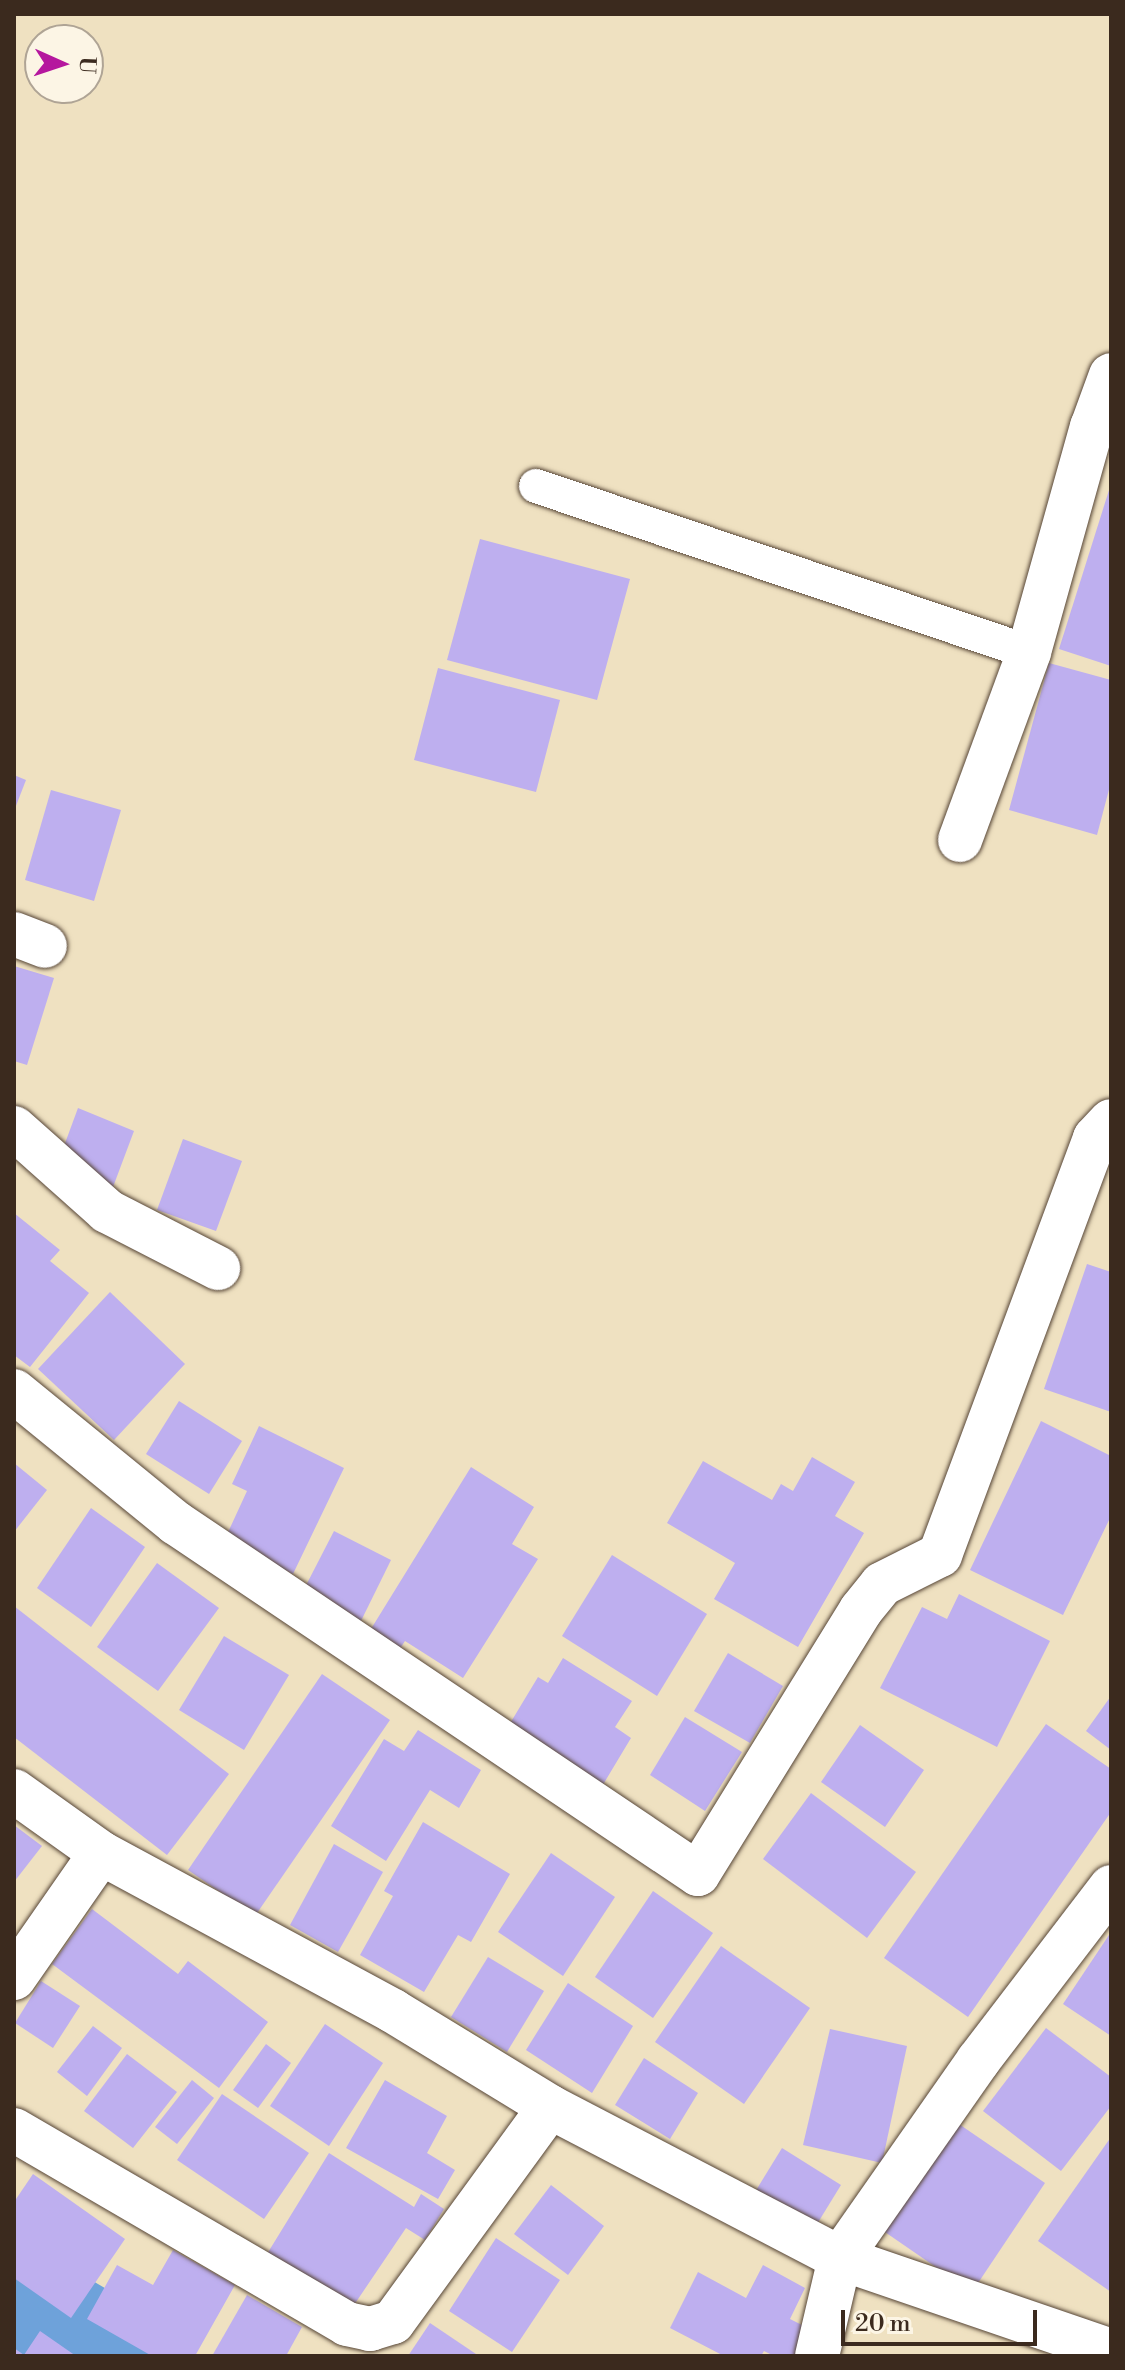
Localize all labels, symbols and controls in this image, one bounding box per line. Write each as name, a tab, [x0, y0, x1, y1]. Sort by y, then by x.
north arrow	[24, 24, 104, 104]
text: U	[73, 56, 100, 74]
scale bar	[845, 2294, 1041, 2344]
text: 20 m	[855, 2309, 911, 2339]

